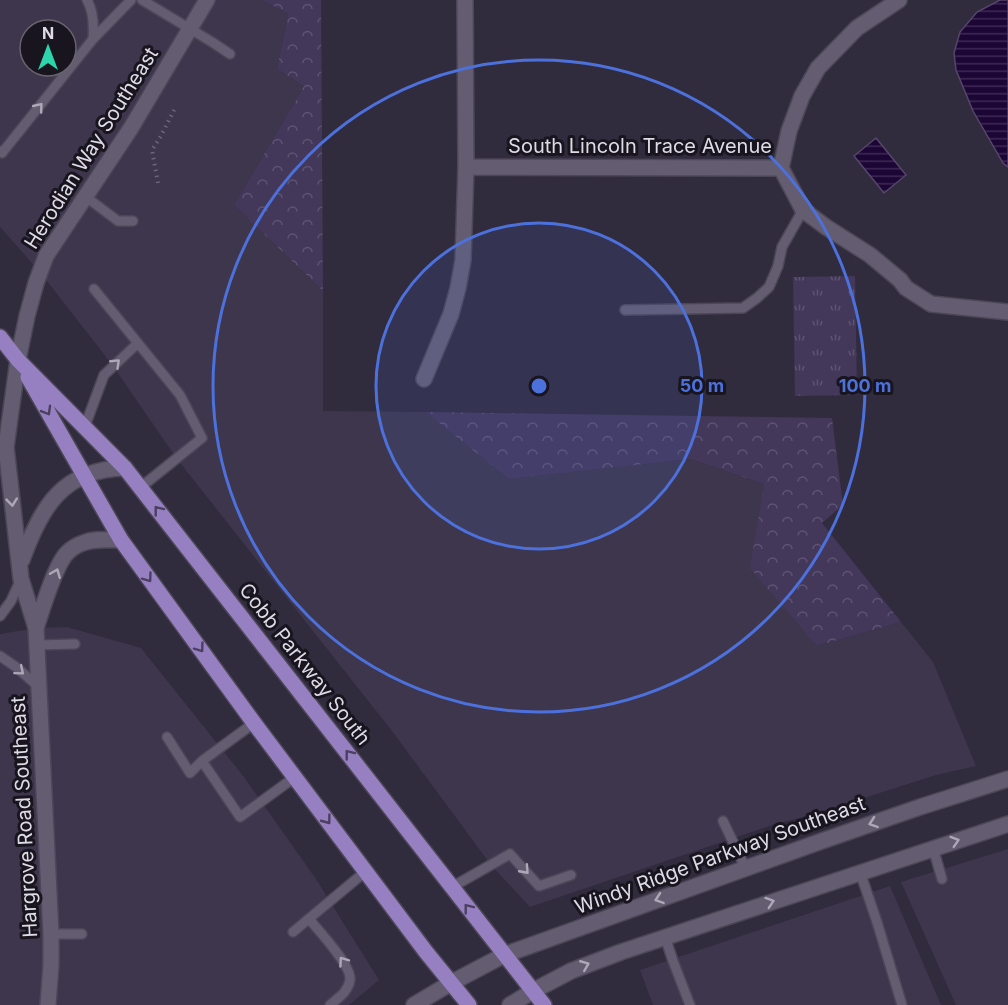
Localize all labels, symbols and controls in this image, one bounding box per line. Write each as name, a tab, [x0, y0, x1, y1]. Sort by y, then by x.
north arrow	[18, 18, 78, 78]
text: N	[42, 23, 54, 43]
street label: Herodian Way Southeast	[19, 42, 163, 253]
one-way arrow	[31, 103, 42, 114]
street label: South Lincoln Trace Avenue	[508, 134, 772, 158]
one-way arrow	[110, 359, 120, 370]
text: 50 m	[680, 375, 724, 396]
text: 100 m	[839, 375, 891, 396]
centre of rings	[529, 376, 549, 396]
one-way arrow	[40, 405, 51, 415]
one-way arrow	[6, 497, 18, 506]
one-way arrow	[155, 505, 166, 516]
one-way arrow	[49, 568, 62, 579]
one-way arrow	[141, 571, 152, 582]
street label: Cobb Parkway South	[234, 578, 376, 750]
one-way arrow	[193, 642, 204, 653]
one-way arrow	[13, 664, 24, 675]
street label: Hargrove Road Southeast	[6, 695, 42, 938]
one-way arrow	[345, 750, 356, 761]
street label: Windy Ridge Parkway Southeast	[572, 791, 869, 919]
one-way arrow	[320, 813, 331, 824]
one-way arrow	[868, 816, 878, 829]
one-way arrow	[949, 835, 960, 848]
one-way arrow	[518, 863, 529, 874]
one-way arrow	[655, 892, 665, 905]
one-way arrow	[764, 897, 775, 910]
one-way arrow	[465, 904, 476, 915]
one-way arrow	[339, 957, 350, 968]
one-way arrow	[579, 960, 590, 972]

